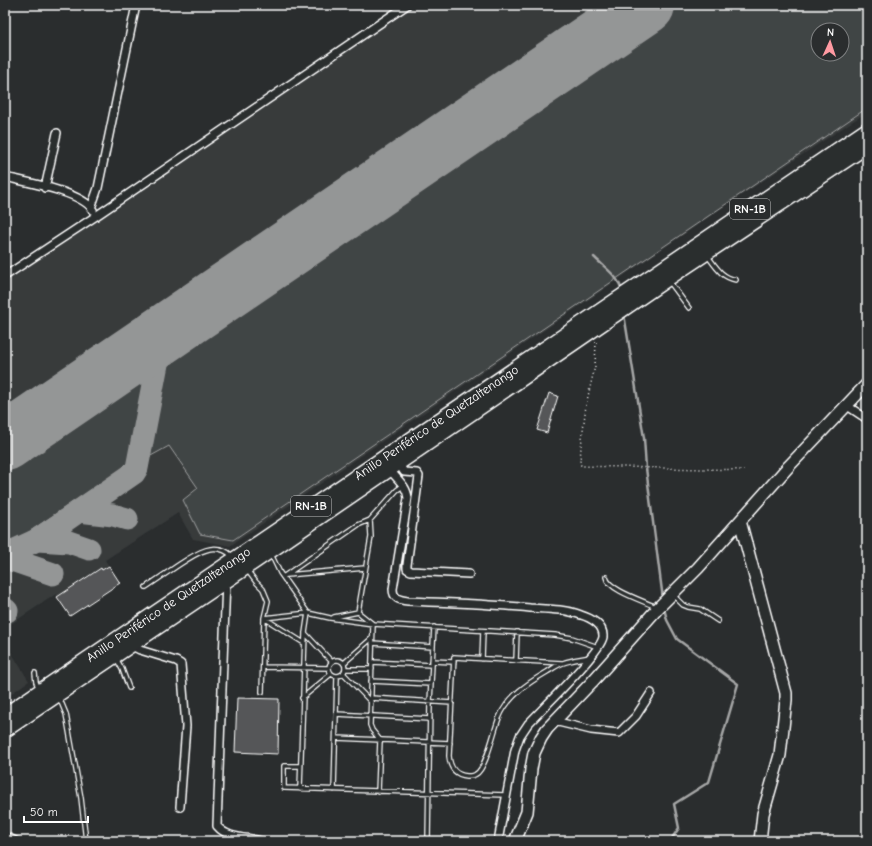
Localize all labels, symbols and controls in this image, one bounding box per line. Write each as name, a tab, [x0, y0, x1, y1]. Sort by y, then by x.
north arrow	[810, 22, 850, 62]
text: N	[827, 26, 834, 39]
road number: RN-1B	[730, 199, 770, 219]
street label: Anillo Periférico de Quetzaltenango	[351, 362, 521, 483]
road number: RN-1B	[291, 496, 331, 516]
street label: Anillo Periférico de Quetzaltenango	[83, 544, 253, 665]
scale bar	[24, 798, 88, 824]
text: 50 m	[30, 805, 58, 819]

